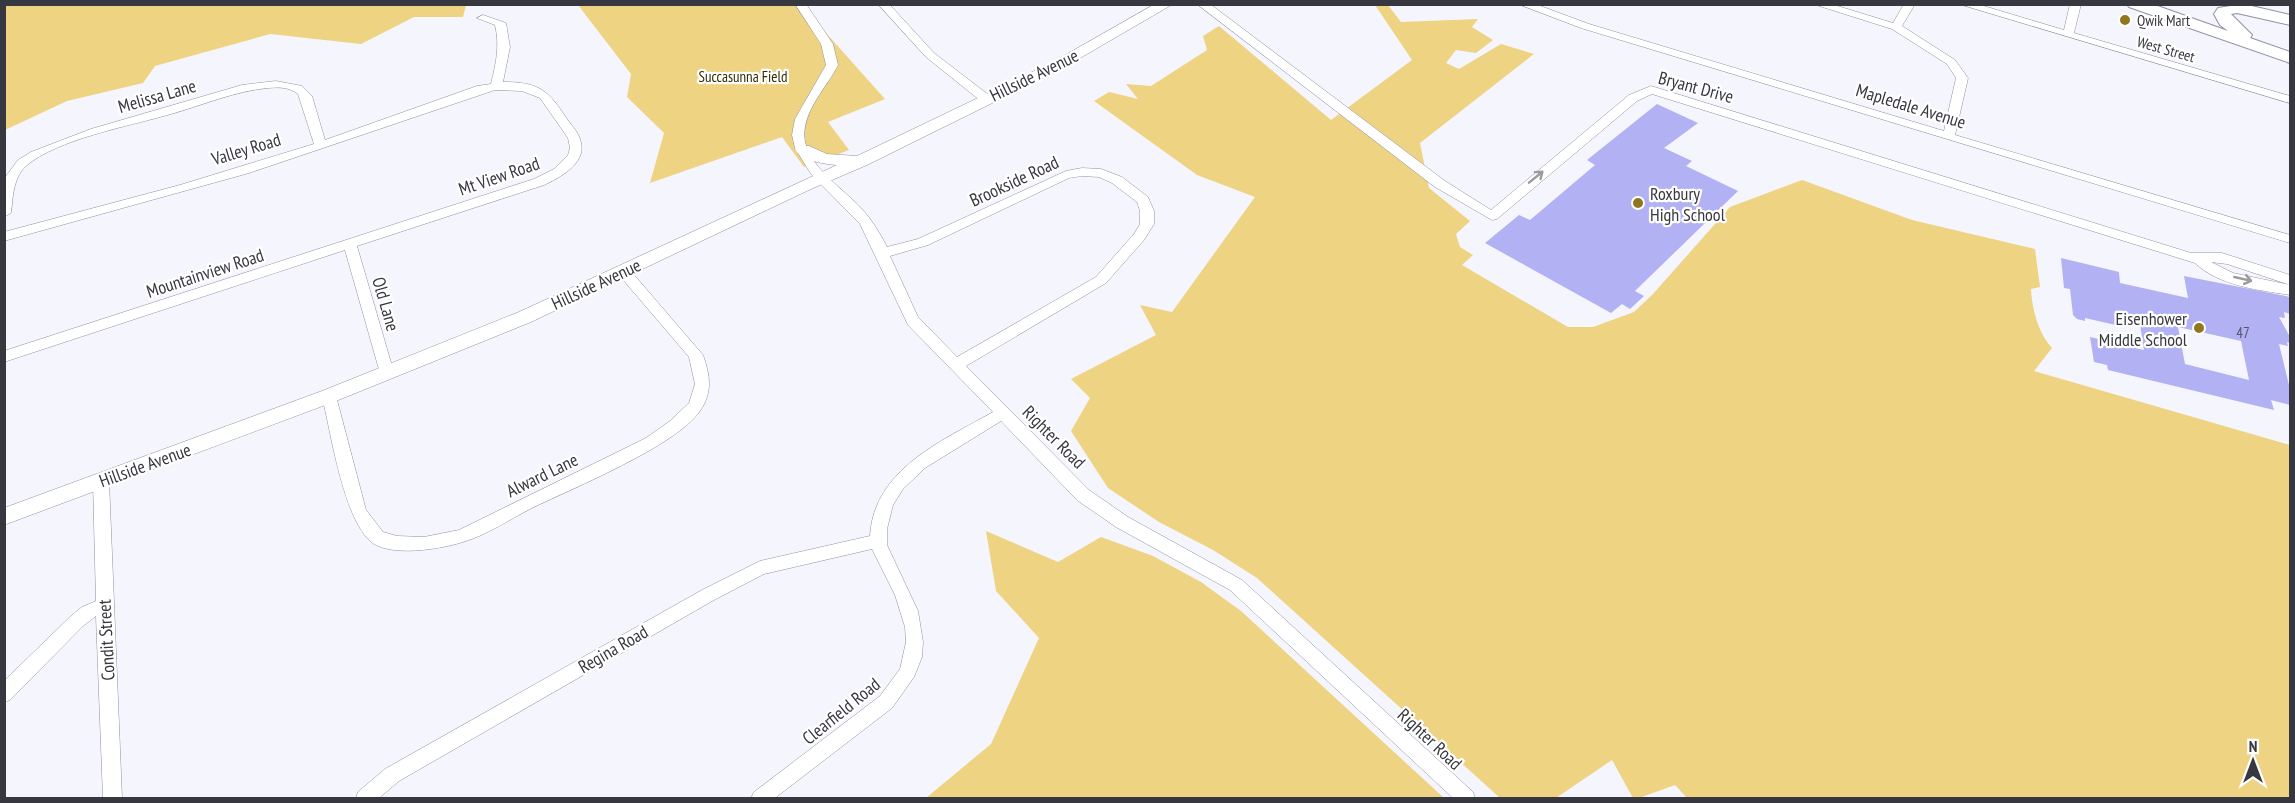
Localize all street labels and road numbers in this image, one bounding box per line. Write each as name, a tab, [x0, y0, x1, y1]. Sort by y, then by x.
street label: West Street	[2135, 32, 2197, 66]
street label: Hillside Avenue	[986, 44, 1082, 106]
street label: Bryant Drive	[1656, 66, 1736, 108]
street label: Melissa Lane	[115, 74, 199, 118]
street label: Mapledale Avenue	[1853, 78, 1969, 134]
street label: Valley Road	[208, 128, 283, 171]
street label: Brookside Road	[966, 150, 1062, 212]
street label: Mt View Road	[455, 151, 543, 201]
street label: Mountainview Road	[143, 243, 267, 303]
street label: Hillside Avenue	[548, 253, 644, 315]
street label: Old Lane	[367, 274, 405, 334]
street label: Righter Road	[1018, 401, 1090, 473]
street label: Hillside Avenue	[96, 438, 194, 492]
street label: Alward Lane	[502, 448, 582, 502]
street label: Condit Street	[92, 599, 120, 681]
street label: Regina Road	[574, 620, 652, 678]
street label: Clearfield Road	[797, 673, 885, 749]
street label: Righter Road	[1393, 703, 1467, 775]

